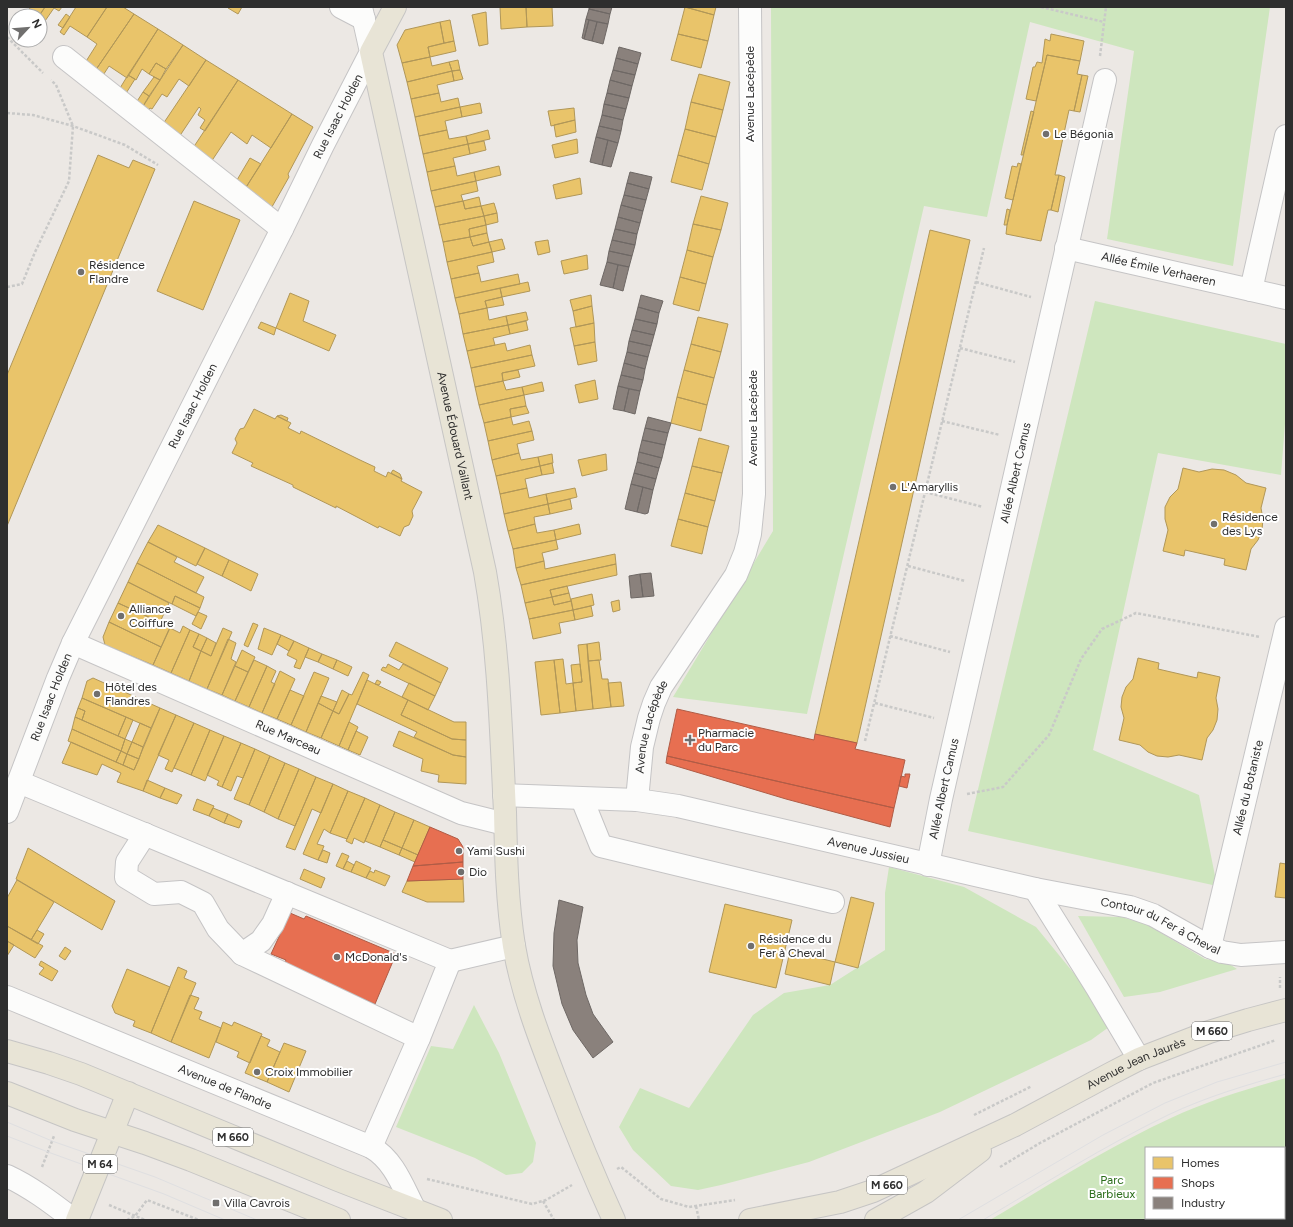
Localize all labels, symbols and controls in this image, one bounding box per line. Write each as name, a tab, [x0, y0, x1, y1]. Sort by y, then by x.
north arrow	[8, 8, 48, 48]
text: N	[29, 17, 44, 31]
street label: Avenue Lacépède	[743, 45, 757, 142]
street label: Rue Isaac Holden	[310, 71, 366, 161]
place label: Le Bégonia	[1054, 127, 1113, 141]
marker: Le Bégonia	[1041, 129, 1051, 139]
street label: Allée Émile Verhaeren	[1100, 249, 1218, 289]
place label: Résidence Flandre	[89, 258, 145, 286]
marker: Résidence Flandre	[76, 267, 86, 277]
street label: Rue Isaac Holden	[165, 361, 220, 451]
street label: Avenue Lacépède	[746, 369, 760, 466]
street label: Avenue Édouard Vaillant	[434, 370, 476, 502]
street label: Allée Albert Camus	[997, 421, 1034, 524]
place label: L'Amaryllis	[901, 480, 959, 494]
marker: L'Amaryllis	[888, 482, 898, 492]
place label: Résidence des Lys	[1222, 510, 1278, 538]
marker: Résidence des Lys	[1209, 519, 1219, 529]
place label: Alliance Coiffure	[129, 602, 174, 630]
marker: Alliance Coiffure	[116, 611, 126, 621]
street label: Rue Isaac Holden	[28, 651, 75, 743]
street label: Avenue Lacépède	[633, 677, 671, 774]
place label: Hôtel des Flandres	[105, 680, 157, 708]
marker: Hôtel des Flandres	[92, 689, 102, 699]
street label: Rue Marceau	[253, 717, 323, 758]
place label: Pharmacie du Parc	[698, 726, 754, 754]
marker: Pharmacie du Parc	[685, 735, 695, 745]
street label: Allée Albert Camus	[926, 736, 962, 840]
street label: Allée du Botaniste	[1230, 738, 1266, 836]
street label: Avenue Jussieu	[826, 834, 911, 867]
place label: Yami Sushi	[467, 844, 525, 858]
marker: Yami Sushi	[454, 846, 464, 856]
place label: Dio	[469, 865, 487, 879]
marker: Dio	[456, 867, 466, 877]
street label: Contour du Fer à Cheval	[1099, 895, 1222, 958]
place label: Résidence du Fer à Cheval	[759, 932, 831, 960]
marker: Résidence du Fer à Cheval	[746, 941, 756, 951]
place label: McDonald's	[345, 950, 408, 964]
marker: McDonald's	[332, 952, 342, 962]
road number: M 660	[1192, 1022, 1232, 1040]
street label: Avenue Jean Jaurès	[1084, 1035, 1188, 1092]
street label: Avenue de Flandre	[176, 1061, 274, 1113]
place label: Croix Immobilier	[265, 1065, 353, 1079]
marker: Croix Immobilier	[252, 1067, 262, 1077]
road number: M 660	[213, 1128, 253, 1146]
legend	[1145, 1147, 1285, 1219]
road number: M 64	[83, 1155, 117, 1173]
text: Homes	[1181, 1156, 1220, 1170]
park label: Parc Barbieux	[1089, 1173, 1135, 1201]
road number: M 660	[867, 1176, 907, 1194]
text: Shops	[1181, 1176, 1215, 1190]
place label: Villa Cavrois	[224, 1196, 290, 1210]
text: Industry	[1181, 1196, 1226, 1210]
marker: Villa Cavrois	[211, 1198, 221, 1208]

